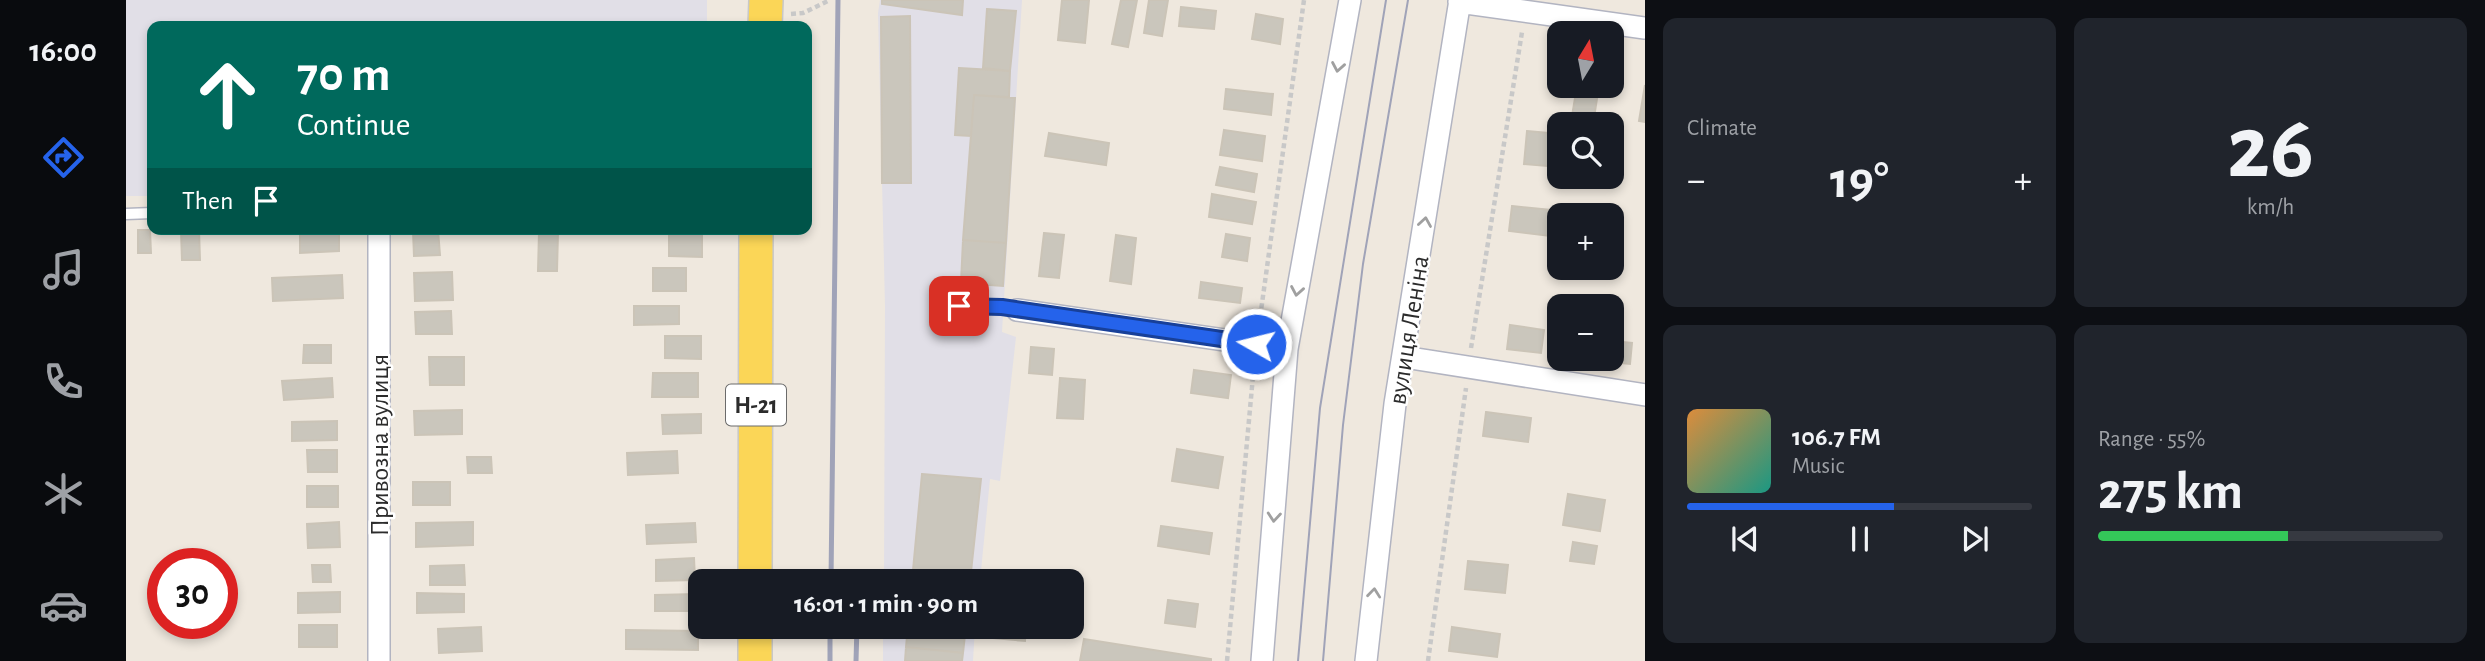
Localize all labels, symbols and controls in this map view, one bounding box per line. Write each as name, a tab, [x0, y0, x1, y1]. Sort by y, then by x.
north arrow	[1547, 21, 1624, 98]
map controls	[1547, 21, 1624, 371]
text: 16:00	[29, 35, 97, 67]
icon: ahead	[182, 49, 273, 140]
text: 70 m	[297, 51, 391, 100]
one-way arrow	[1331, 61, 1346, 73]
text: 26	[2227, 103, 2314, 194]
text: Continue	[297, 109, 410, 141]
button: search	[1547, 112, 1624, 189]
text: Climate	[1687, 117, 1757, 140]
icon: directions	[39, 133, 88, 182]
text: 19°	[1830, 155, 1889, 207]
text: −	[1687, 162, 1705, 200]
text: +	[2014, 162, 2032, 200]
icon: arrive	[247, 182, 285, 220]
text: Then	[182, 188, 233, 214]
text: km/h	[2247, 196, 2294, 219]
button: +	[1547, 203, 1624, 280]
one-way arrow	[1417, 216, 1432, 228]
icon: music	[39, 245, 88, 294]
street label: вулиця Леніна	[1384, 254, 1434, 407]
pin	[929, 276, 989, 336]
one-way arrow	[1291, 285, 1306, 297]
icon: arrive	[940, 287, 978, 325]
button: −	[1547, 294, 1624, 371]
position arrow	[1219, 307, 1293, 381]
street label: Привозна вулиця	[367, 354, 393, 536]
icon: phone	[39, 357, 88, 406]
road number: Н-21	[726, 384, 786, 426]
text: 106.7 FM	[1792, 424, 1881, 450]
text: Range · 55%	[2098, 428, 2205, 451]
text: Music	[1792, 455, 1844, 478]
text: 275 km	[2098, 466, 2243, 518]
icon: climate	[39, 469, 88, 518]
one-way arrow	[1267, 512, 1282, 523]
icon: previous	[1726, 520, 1764, 558]
icon: pause	[1841, 520, 1879, 558]
icon: next	[1956, 520, 1994, 558]
speed limit sign: 30	[147, 548, 238, 639]
icon: car	[39, 581, 88, 630]
one-way arrow	[1366, 587, 1381, 598]
text: 16:01 · 1 min · 90 m	[794, 591, 978, 617]

